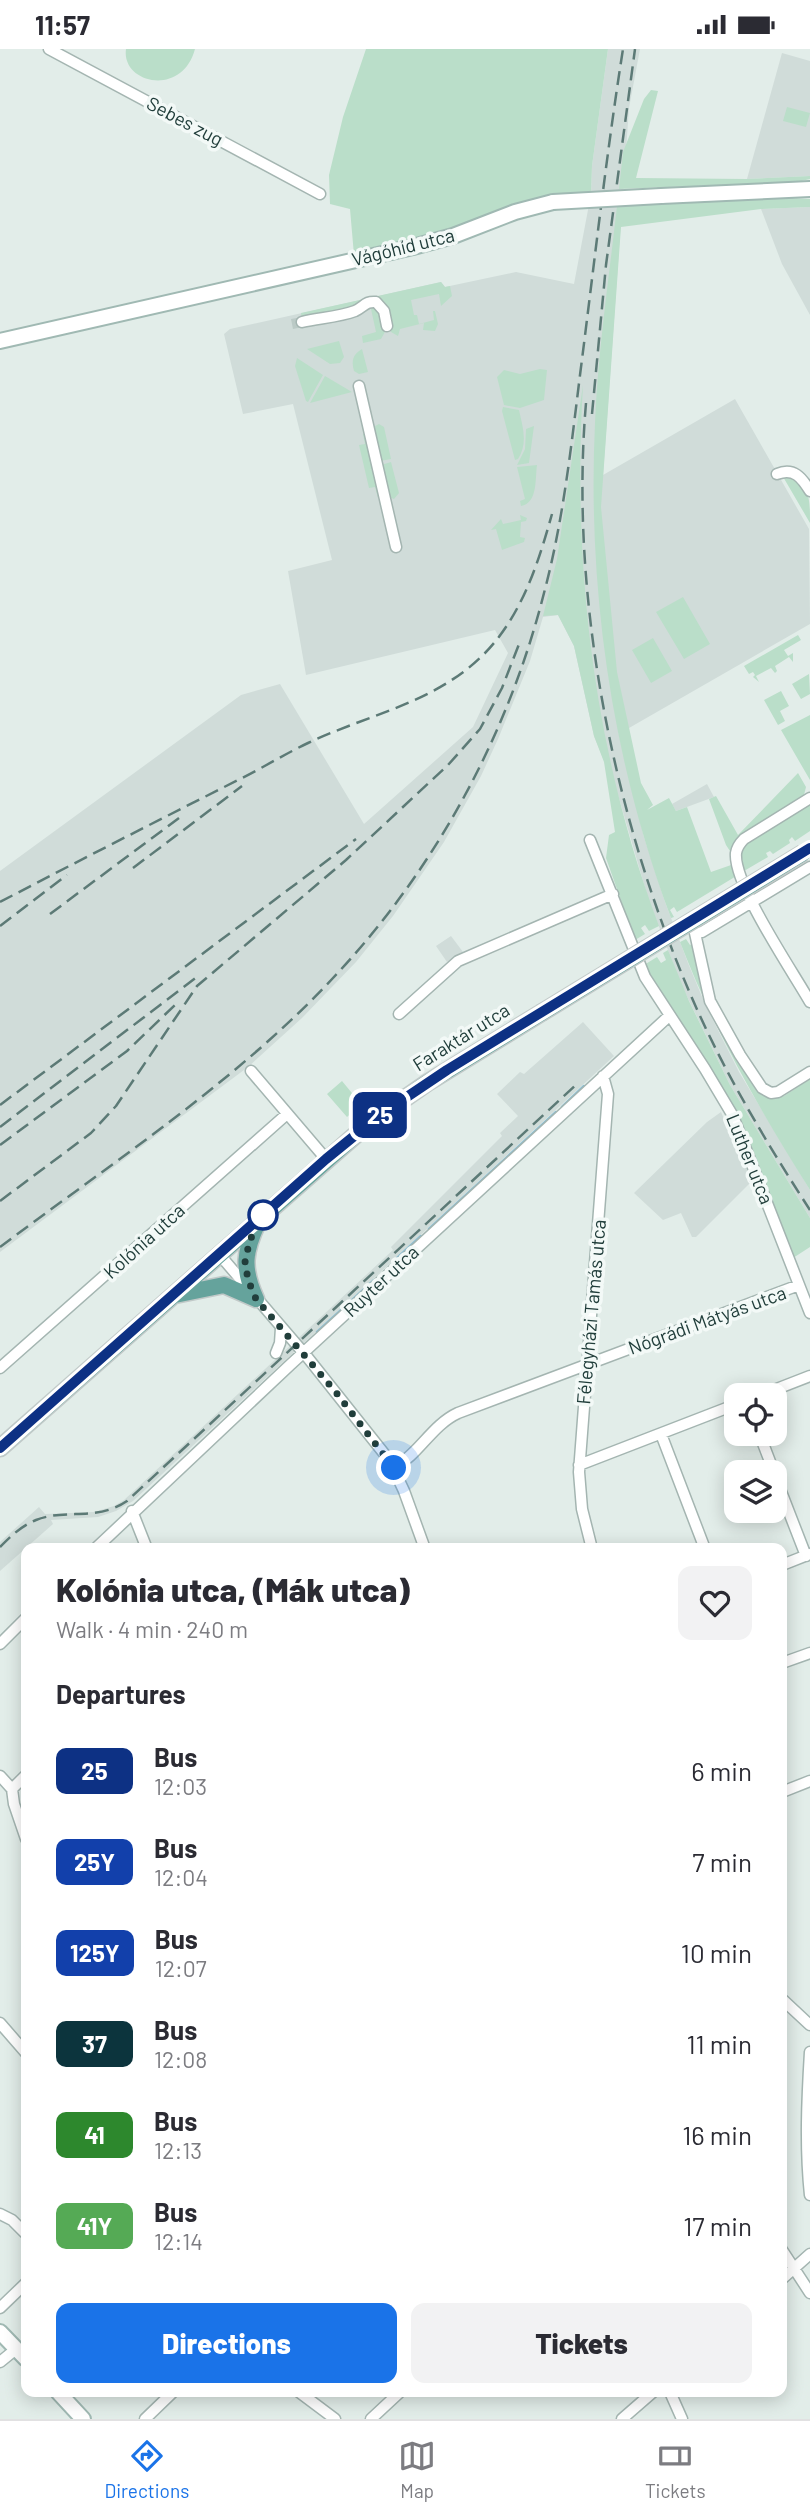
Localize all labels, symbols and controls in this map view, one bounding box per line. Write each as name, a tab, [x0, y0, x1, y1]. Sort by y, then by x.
text: 11:57	[35, 9, 90, 40]
street label: Sebes zug	[143, 91, 227, 150]
street label: Vágóhíd utca	[349, 223, 457, 270]
street label: Faraktár utca	[408, 998, 513, 1075]
line badge: 25	[348, 1092, 412, 1138]
text: 25	[367, 1100, 393, 1129]
street label: Luther utca	[722, 1110, 779, 1207]
street label: Kolónia utca	[98, 1198, 189, 1283]
unlabelled marker	[248, 1200, 278, 1230]
street label: Félegyházi Tamás utca	[571, 1219, 610, 1405]
street label: Ruyter utca	[338, 1240, 423, 1321]
street label: Nógrádi Mátyás utca	[625, 1280, 789, 1359]
map controls	[724, 1383, 787, 1523]
button: locate	[724, 1383, 787, 1446]
your location	[376, 1450, 411, 1485]
button: layers	[724, 1460, 787, 1523]
button: heart	[678, 1566, 752, 1640]
text: Kolónia utca, (Mák utca)	[56, 1569, 410, 1609]
text: Walk · 4 min · 240 m	[56, 1615, 248, 1643]
text: Departures	[56, 1678, 186, 1709]
text: Bus	[154, 1741, 197, 1772]
text: 6 min	[691, 1755, 752, 1786]
text: 25	[81, 1756, 108, 1785]
text: 12:03	[154, 1772, 207, 1800]
text: Bus	[154, 1832, 197, 1863]
text: 7 min	[692, 1846, 752, 1877]
text: 25Y	[74, 1847, 115, 1876]
text: 12:04	[154, 1863, 208, 1891]
text: Bus	[155, 1923, 198, 1954]
text: 10 min	[681, 1937, 752, 1968]
text: 125Y	[70, 1938, 120, 1967]
text: 12:07	[155, 1954, 207, 1982]
text: Bus	[154, 2014, 197, 2045]
text: 11 min	[686, 2028, 752, 2059]
text: 37	[82, 2029, 107, 2058]
text: 12:08	[154, 2045, 207, 2073]
text: Bus	[154, 2105, 197, 2136]
text: 16 min	[682, 2119, 752, 2150]
text: 41	[84, 2120, 105, 2149]
text: 12:13	[154, 2136, 202, 2164]
text: Bus	[154, 2196, 197, 2227]
text: 17 min	[683, 2210, 752, 2241]
text: 41Y	[77, 2211, 112, 2240]
text: 12:14	[154, 2227, 203, 2255]
button: Directions	[56, 2303, 397, 2383]
button: Tickets	[411, 2303, 752, 2383]
tab: Directions	[104, 2437, 189, 2502]
tab: Map	[398, 2437, 436, 2502]
tab: Tickets	[645, 2437, 706, 2502]

